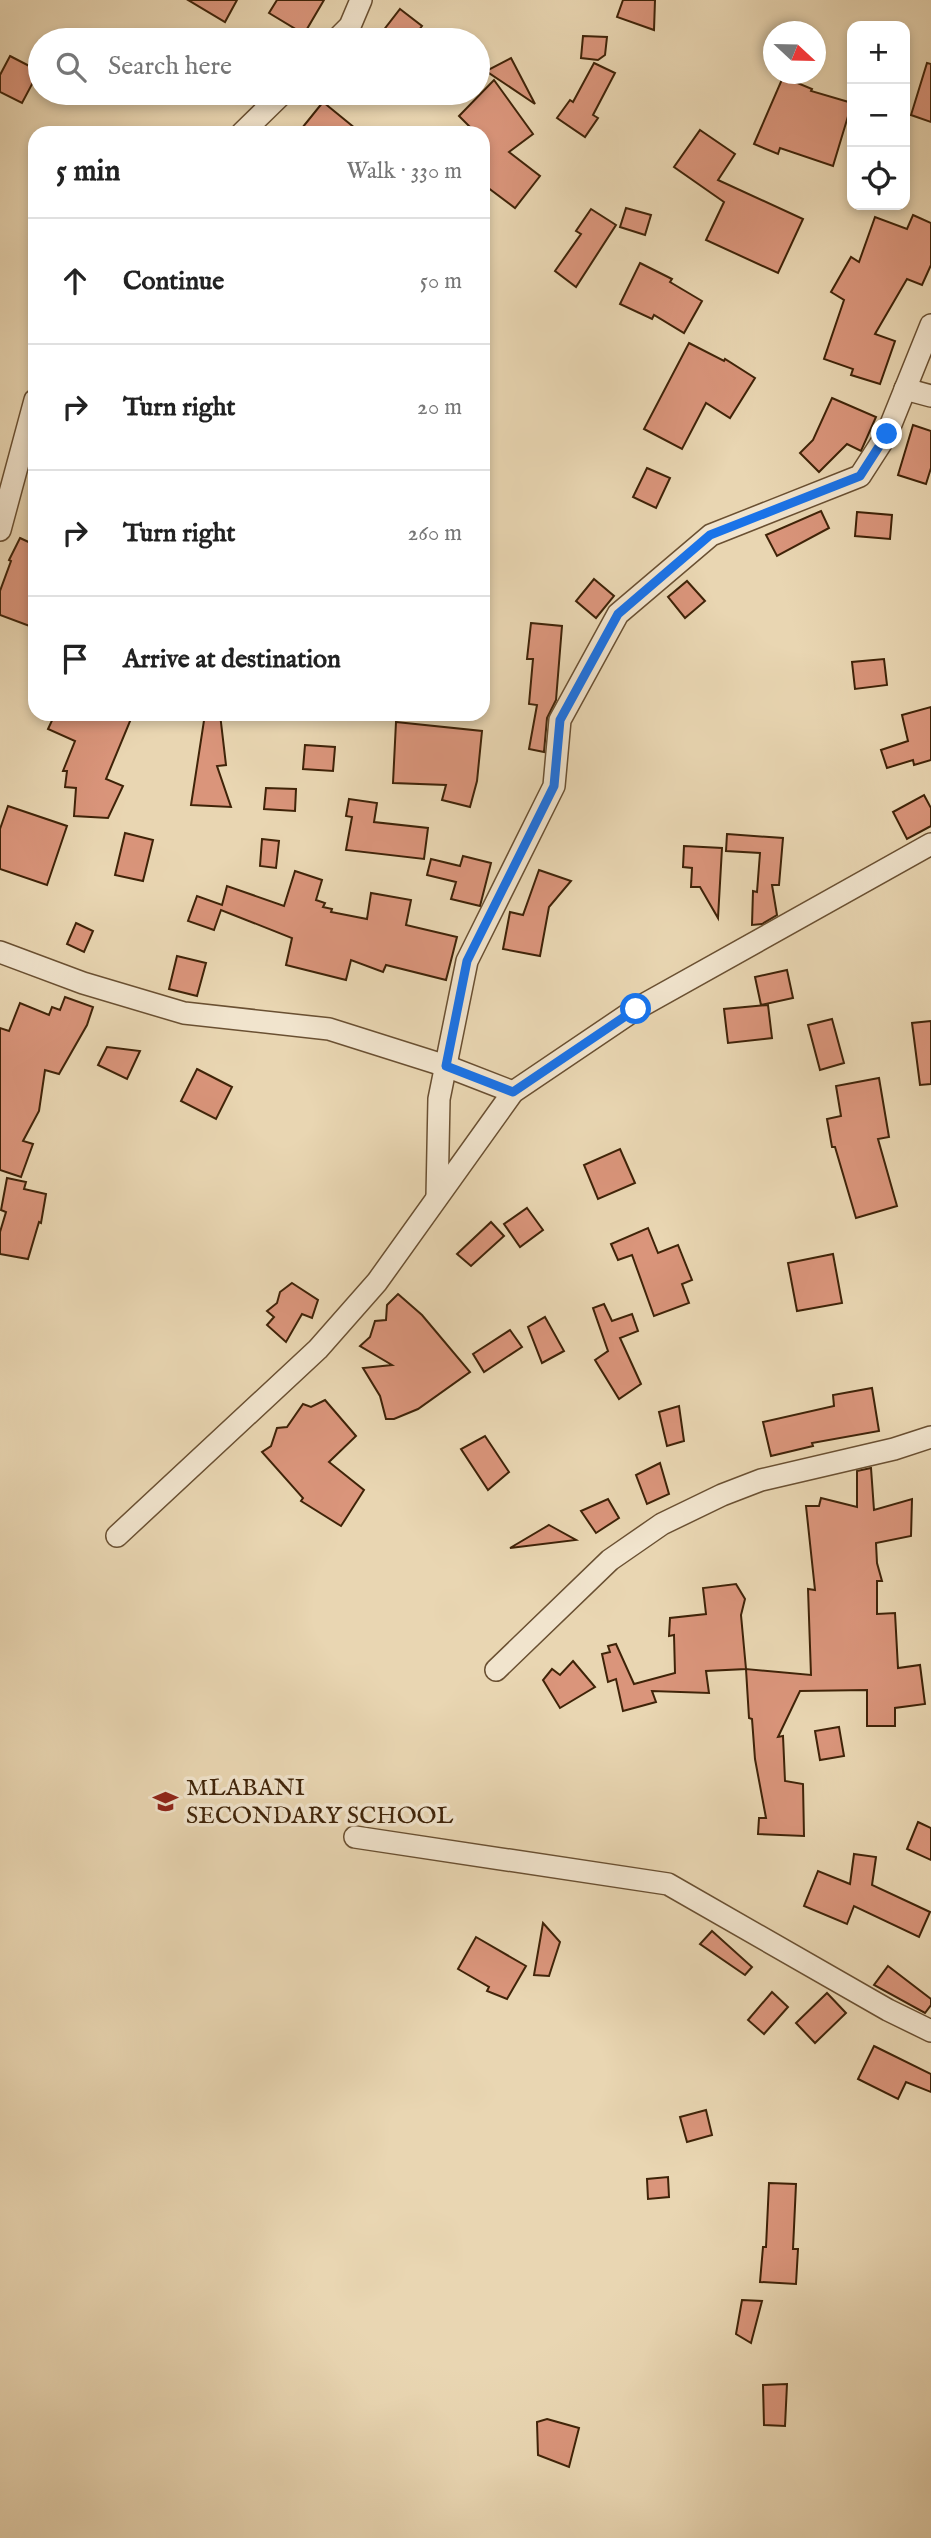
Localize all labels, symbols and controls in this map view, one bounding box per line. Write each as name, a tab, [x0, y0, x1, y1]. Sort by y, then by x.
north arrow	[763, 21, 826, 84]
map controls	[847, 21, 910, 210]
button: +	[847, 21, 910, 84]
search box	[28, 28, 490, 105]
icon: search	[52, 48, 90, 86]
text: Search here	[108, 50, 232, 83]
button: −	[847, 84, 910, 147]
button: locate	[847, 147, 910, 210]
text: 5 min	[56, 153, 121, 191]
text: Walk · 330 m	[347, 157, 462, 186]
icon: ahead	[56, 262, 94, 300]
text: Continue	[123, 265, 224, 298]
text: 50 m	[420, 267, 462, 296]
icon: right	[56, 388, 94, 426]
text: Turn right	[123, 391, 236, 424]
text: 20 m	[417, 393, 462, 422]
route end	[871, 418, 902, 449]
icon: right	[56, 514, 94, 552]
text: Turn right	[123, 517, 236, 550]
text: 260 m	[407, 519, 462, 548]
icon: arrive	[56, 640, 94, 678]
text: Arrive at destination	[123, 643, 341, 676]
route start	[620, 993, 651, 1024]
place label: MLABANI SECONDARY SCHOOL	[186, 1773, 454, 1832]
school or university icon: MLABANI SECONDARY SCHOOL	[152, 1787, 180, 1815]

